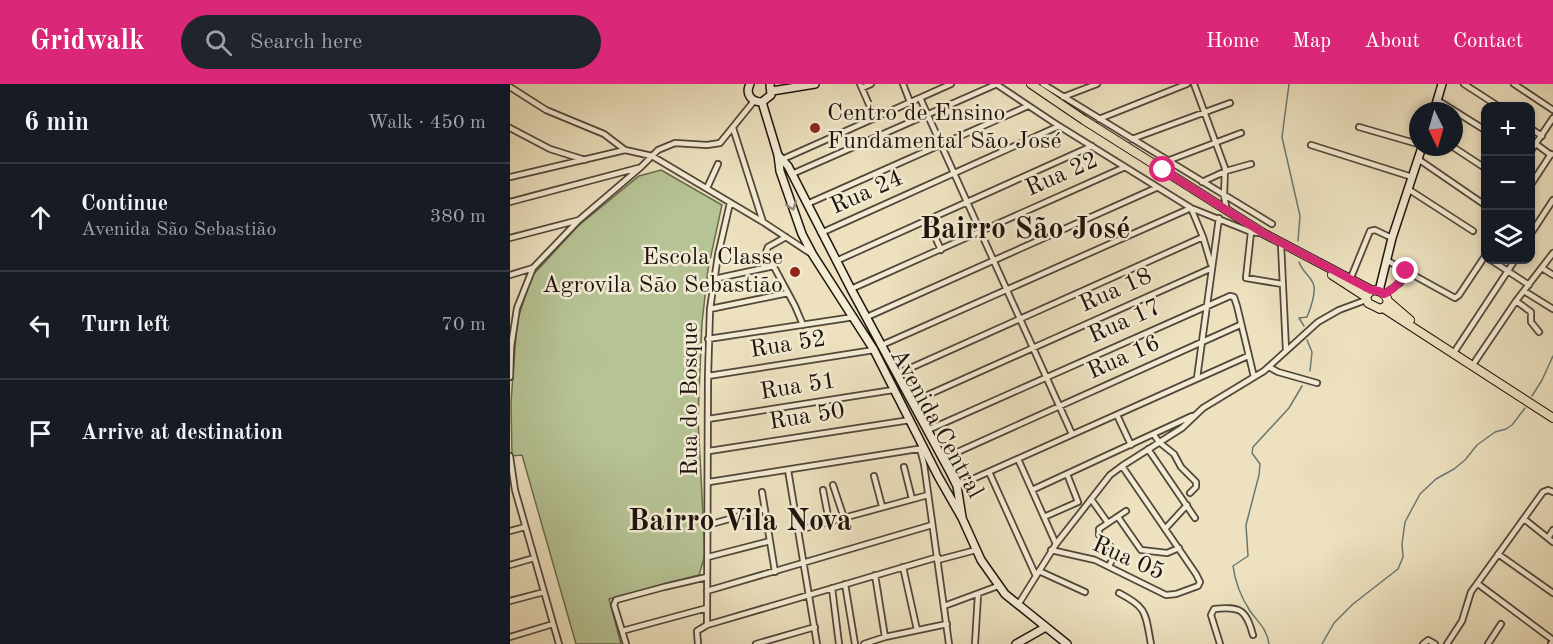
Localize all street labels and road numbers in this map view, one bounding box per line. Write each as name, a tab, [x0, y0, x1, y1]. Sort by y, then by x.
street label: Rua 22	[1022, 148, 1102, 202]
street label: Rua 24	[827, 166, 907, 220]
street label: Rua 18	[1076, 264, 1156, 318]
street label: Rua 17	[1085, 295, 1165, 349]
street label: Rua do Bosque	[679, 322, 703, 476]
street label: Rua 52	[748, 327, 828, 363]
street label: Rua 16	[1084, 331, 1164, 385]
street label: Avenida Central	[885, 345, 987, 503]
street label: Rua 51	[758, 369, 838, 405]
street label: Rua 50	[767, 399, 847, 435]
street label: Rua 05	[1088, 532, 1168, 586]

